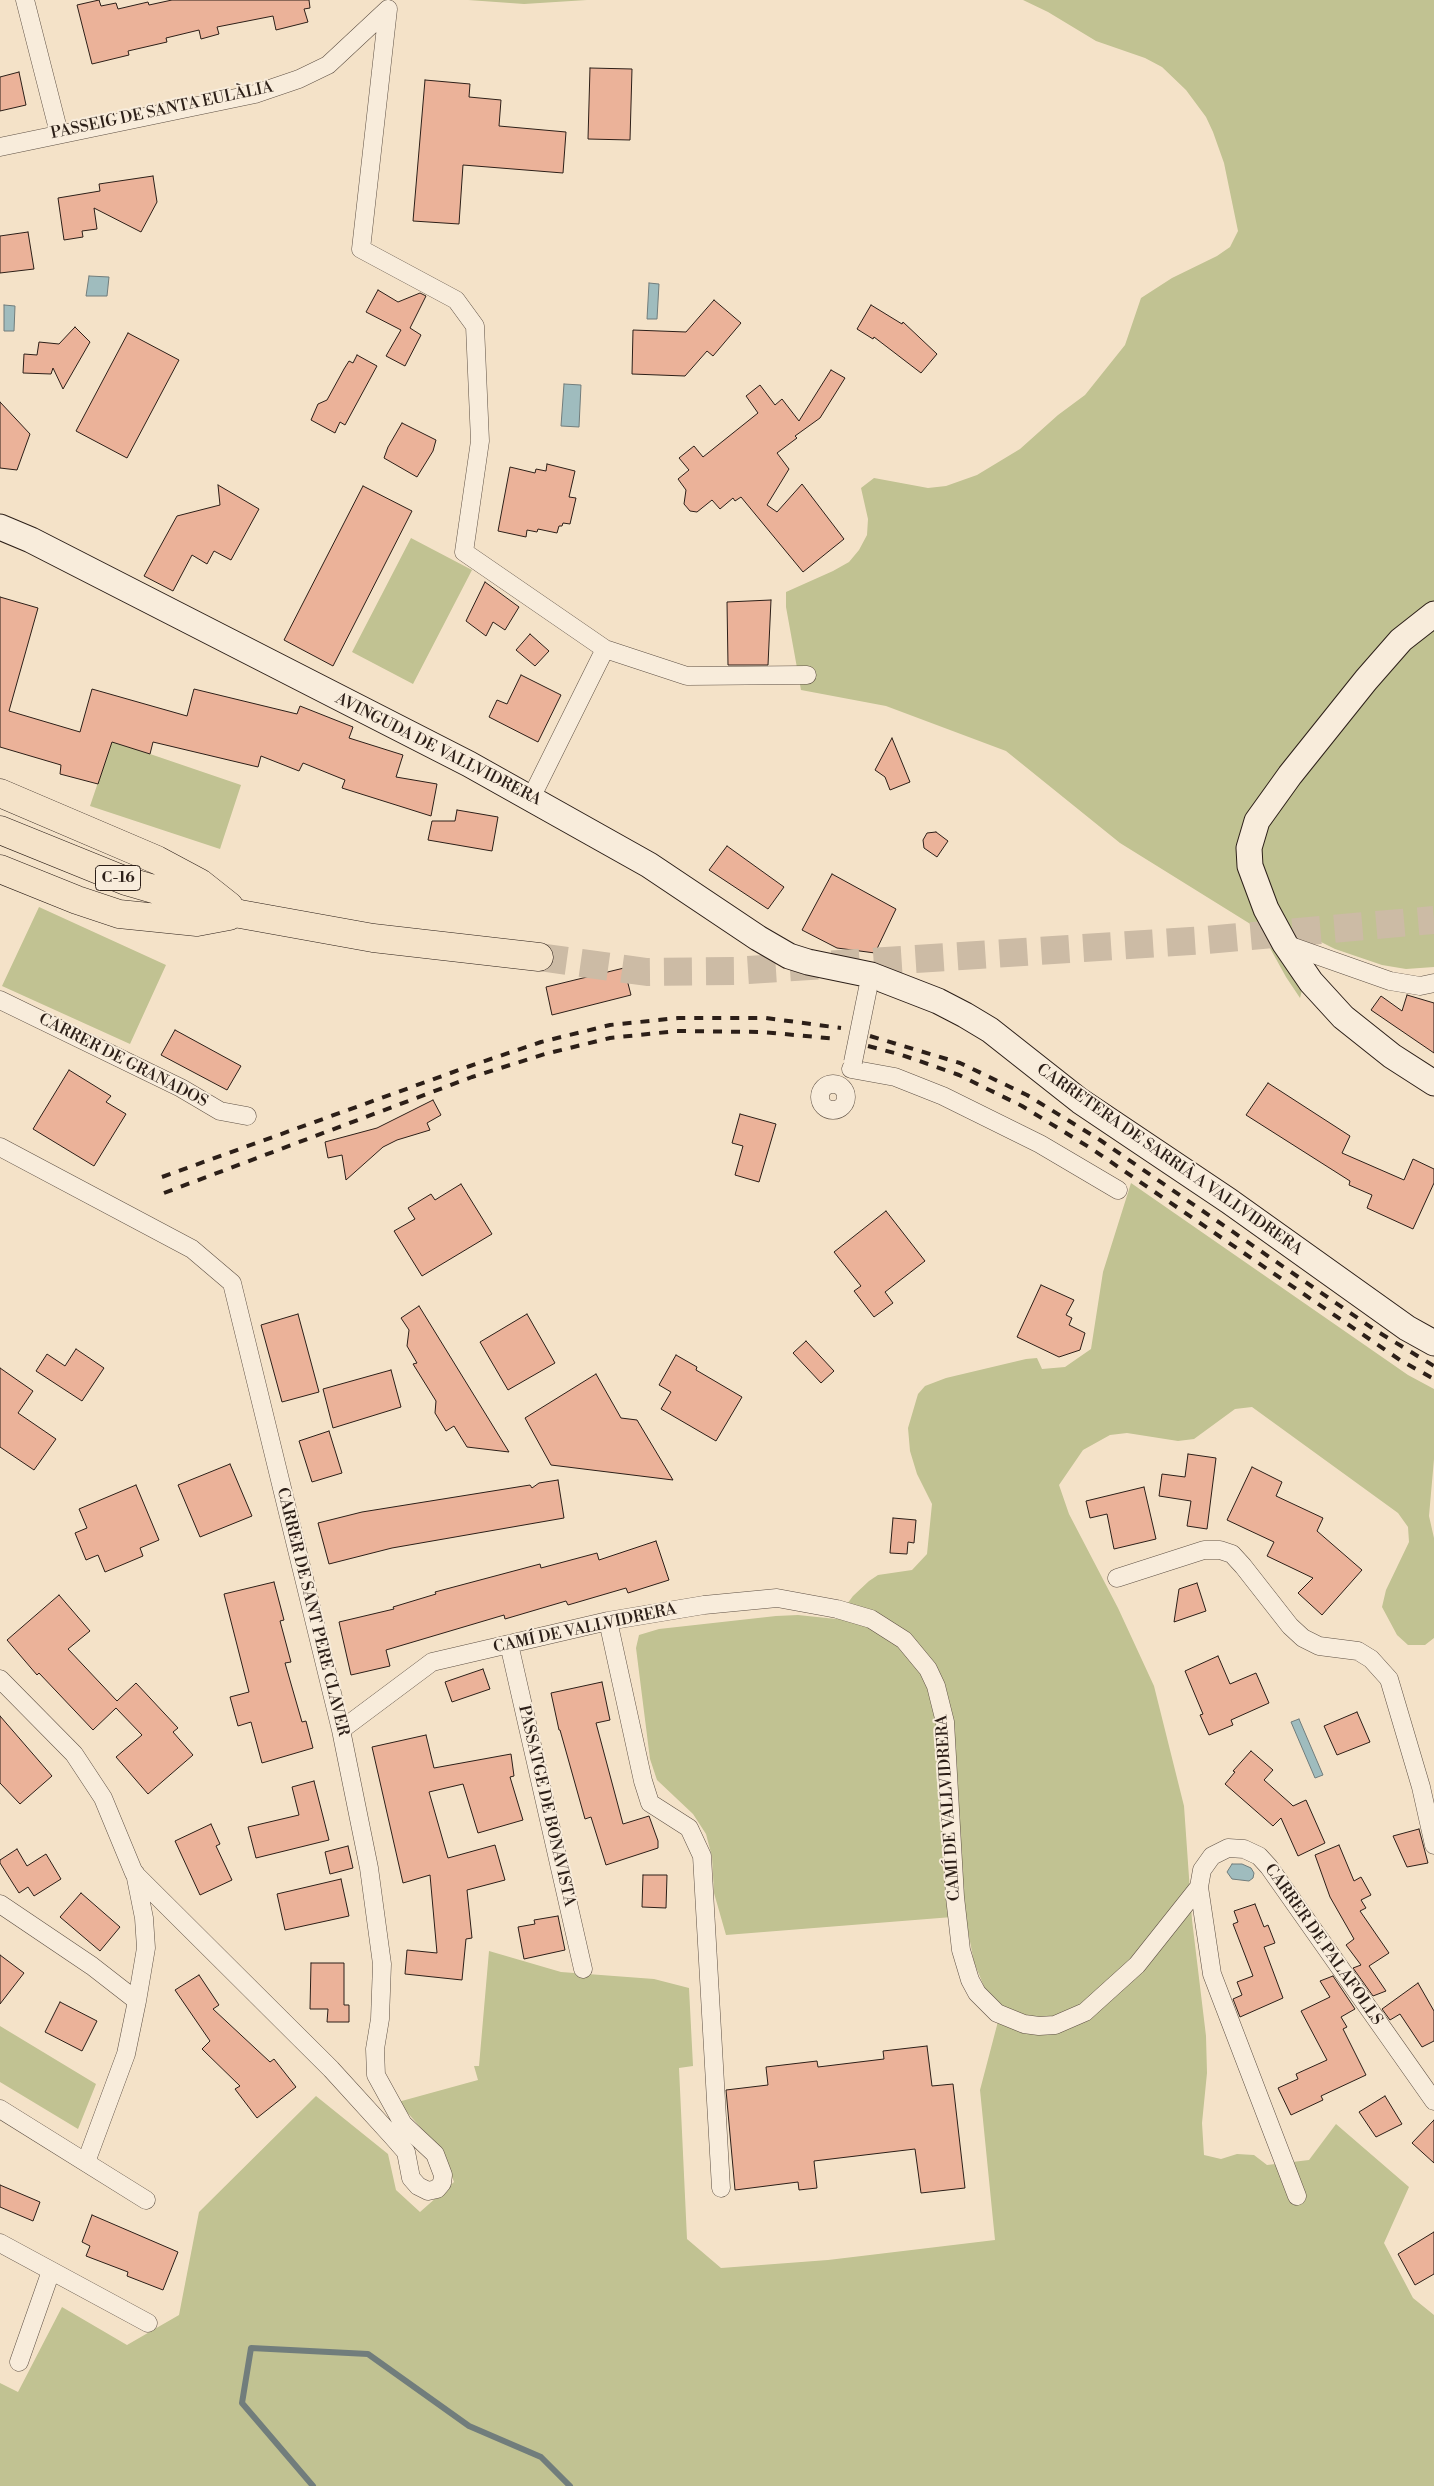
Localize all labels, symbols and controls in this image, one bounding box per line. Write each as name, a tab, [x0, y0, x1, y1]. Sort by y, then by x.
street label: PASSEIG DE SANTA EULÀLIA	[49, 78, 275, 144]
street label: AVINGUDA DE VALLVIDRERA	[332, 690, 544, 810]
road number: C-16	[96, 866, 140, 890]
street label: CARRER DE GRANADOS	[35, 1010, 211, 1112]
street label: CARRETERA DE SARRIÀ A VALLVIDRERA	[1032, 1060, 1306, 1260]
street label: CARRER DE SANT PERE CLAVER	[272, 1486, 352, 1738]
street label: CAMÍ DE VALLVIDRERA	[492, 1600, 678, 1658]
street label: PASSATGE DE BONAVISTA	[513, 1703, 579, 1909]
street label: CAMÍ DE VALLVIDRERA	[933, 1714, 965, 1902]
street label: CARRER DE PALAFOLLS	[1260, 1861, 1386, 2029]

